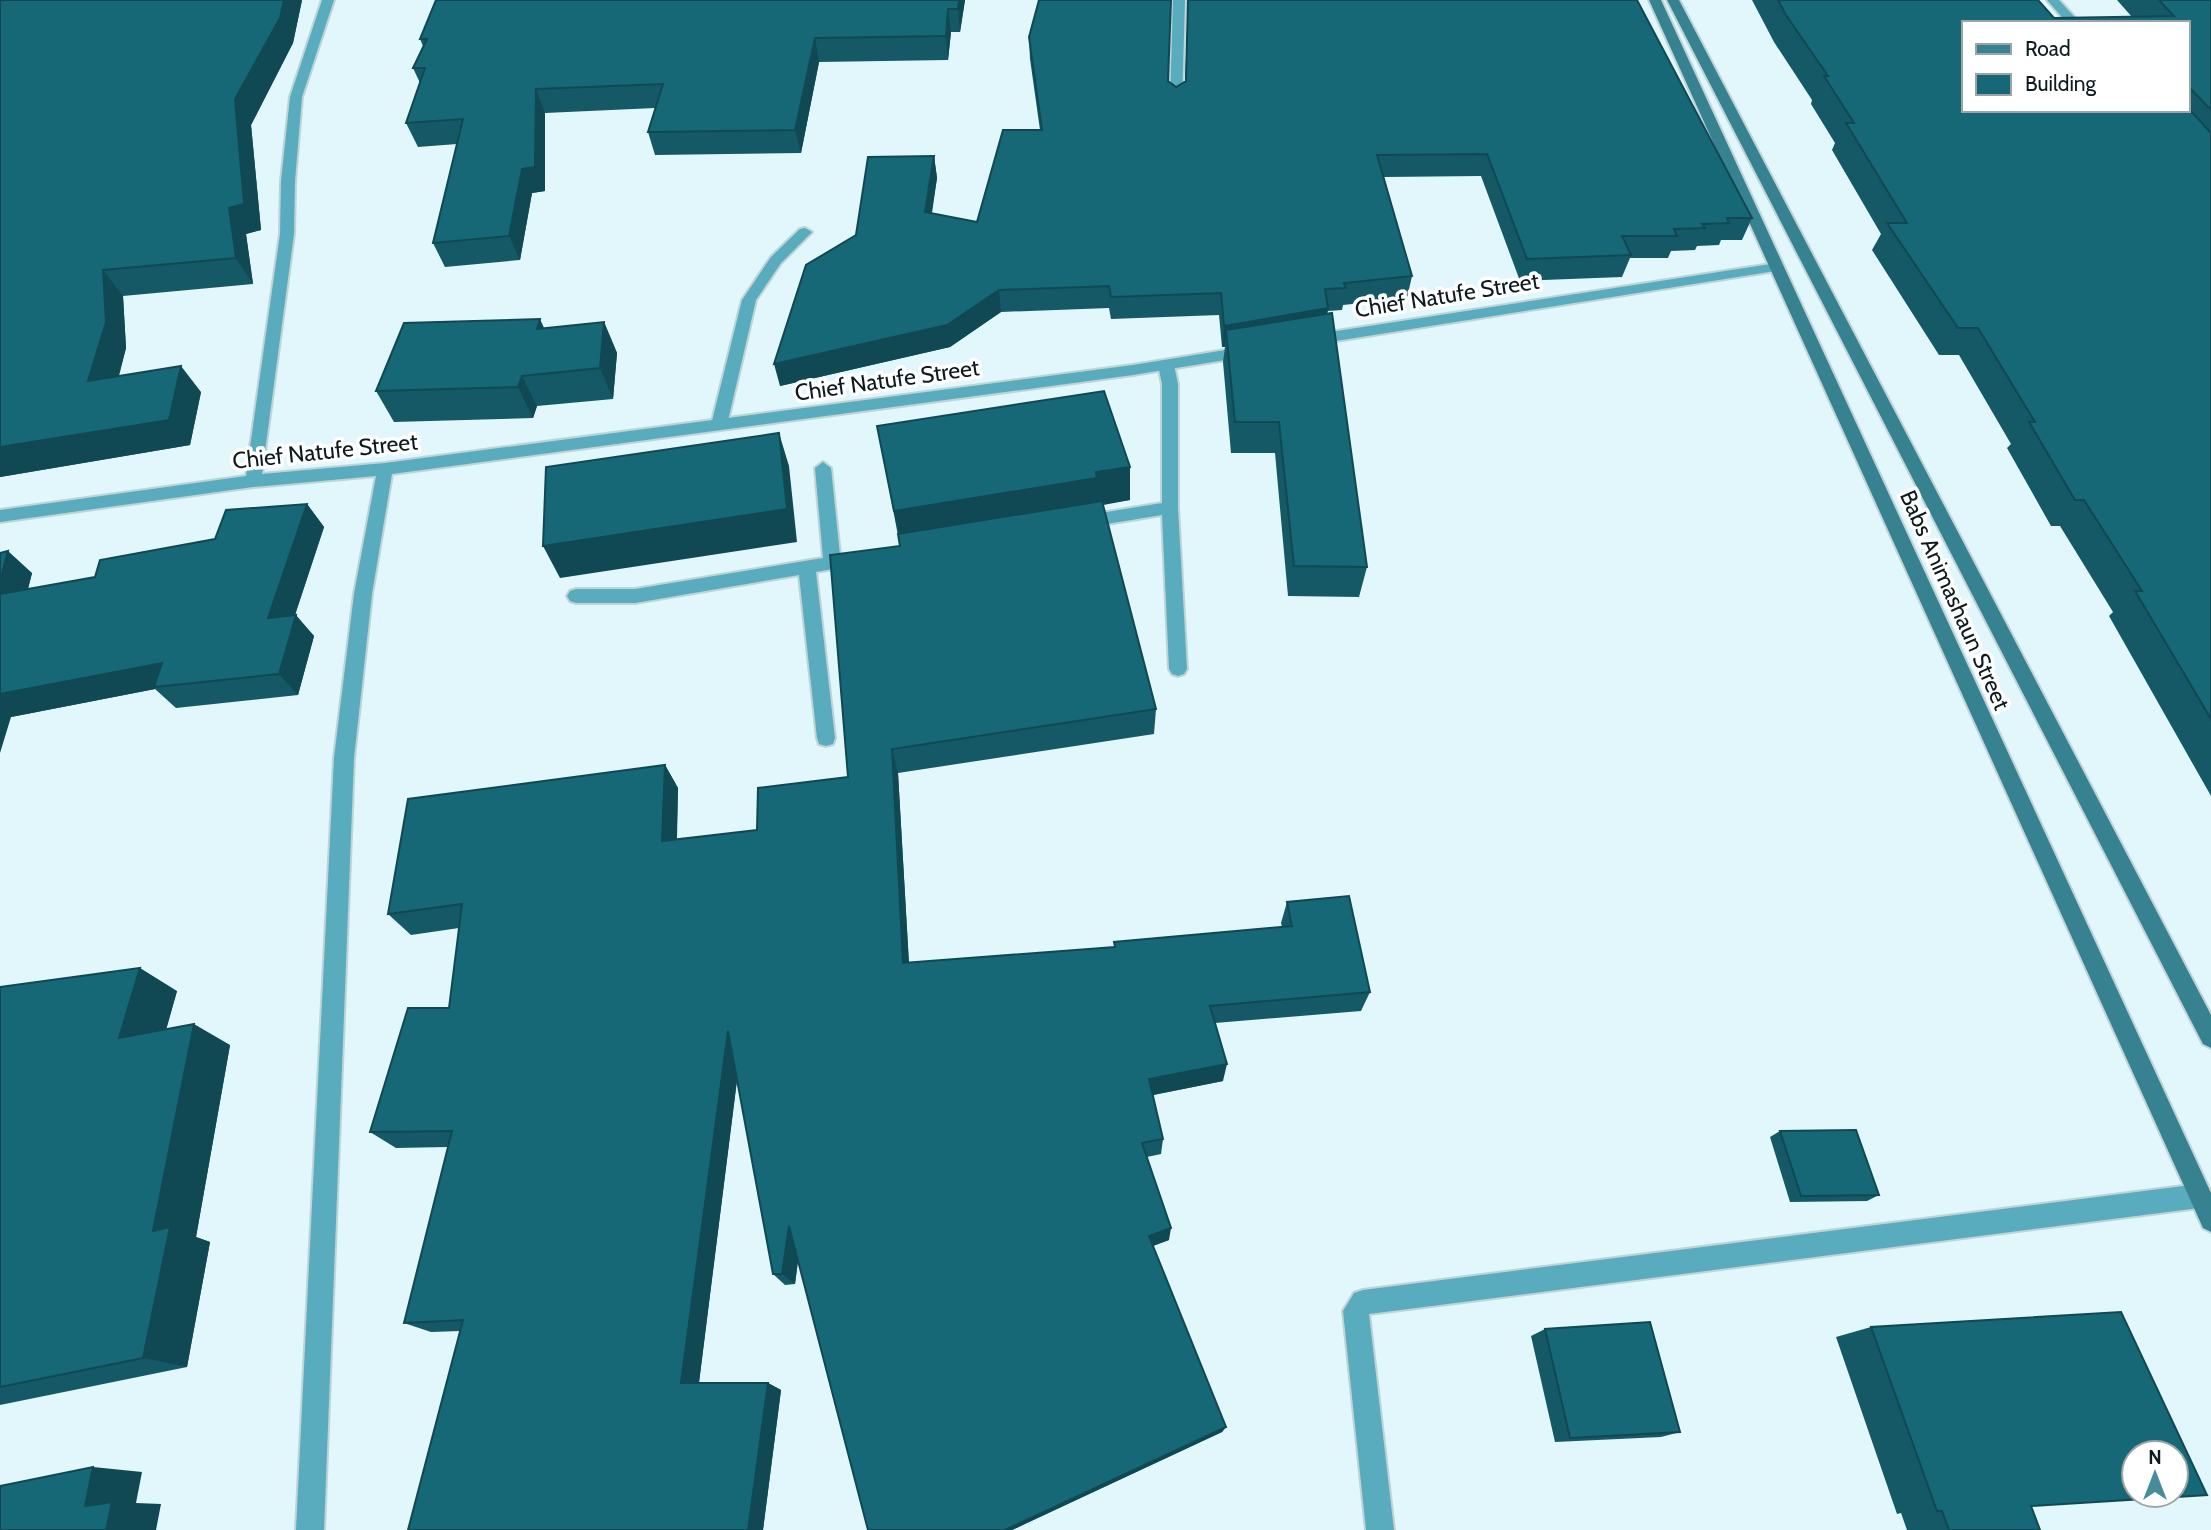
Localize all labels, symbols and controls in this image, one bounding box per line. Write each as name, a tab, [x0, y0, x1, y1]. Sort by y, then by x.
legend	[1962, 21, 2190, 112]
text: Road	[2025, 36, 2071, 61]
text: Building	[2025, 71, 2097, 96]
street label: Chief Natufe Street	[1353, 267, 1541, 323]
street label: Chief Natufe Street	[793, 353, 981, 407]
street label: Chief Natufe Street	[231, 427, 419, 475]
street label: Babs Animashaun Street	[1894, 486, 2016, 714]
north arrow	[2120, 1439, 2190, 1509]
text: N	[2148, 1446, 2162, 1469]

